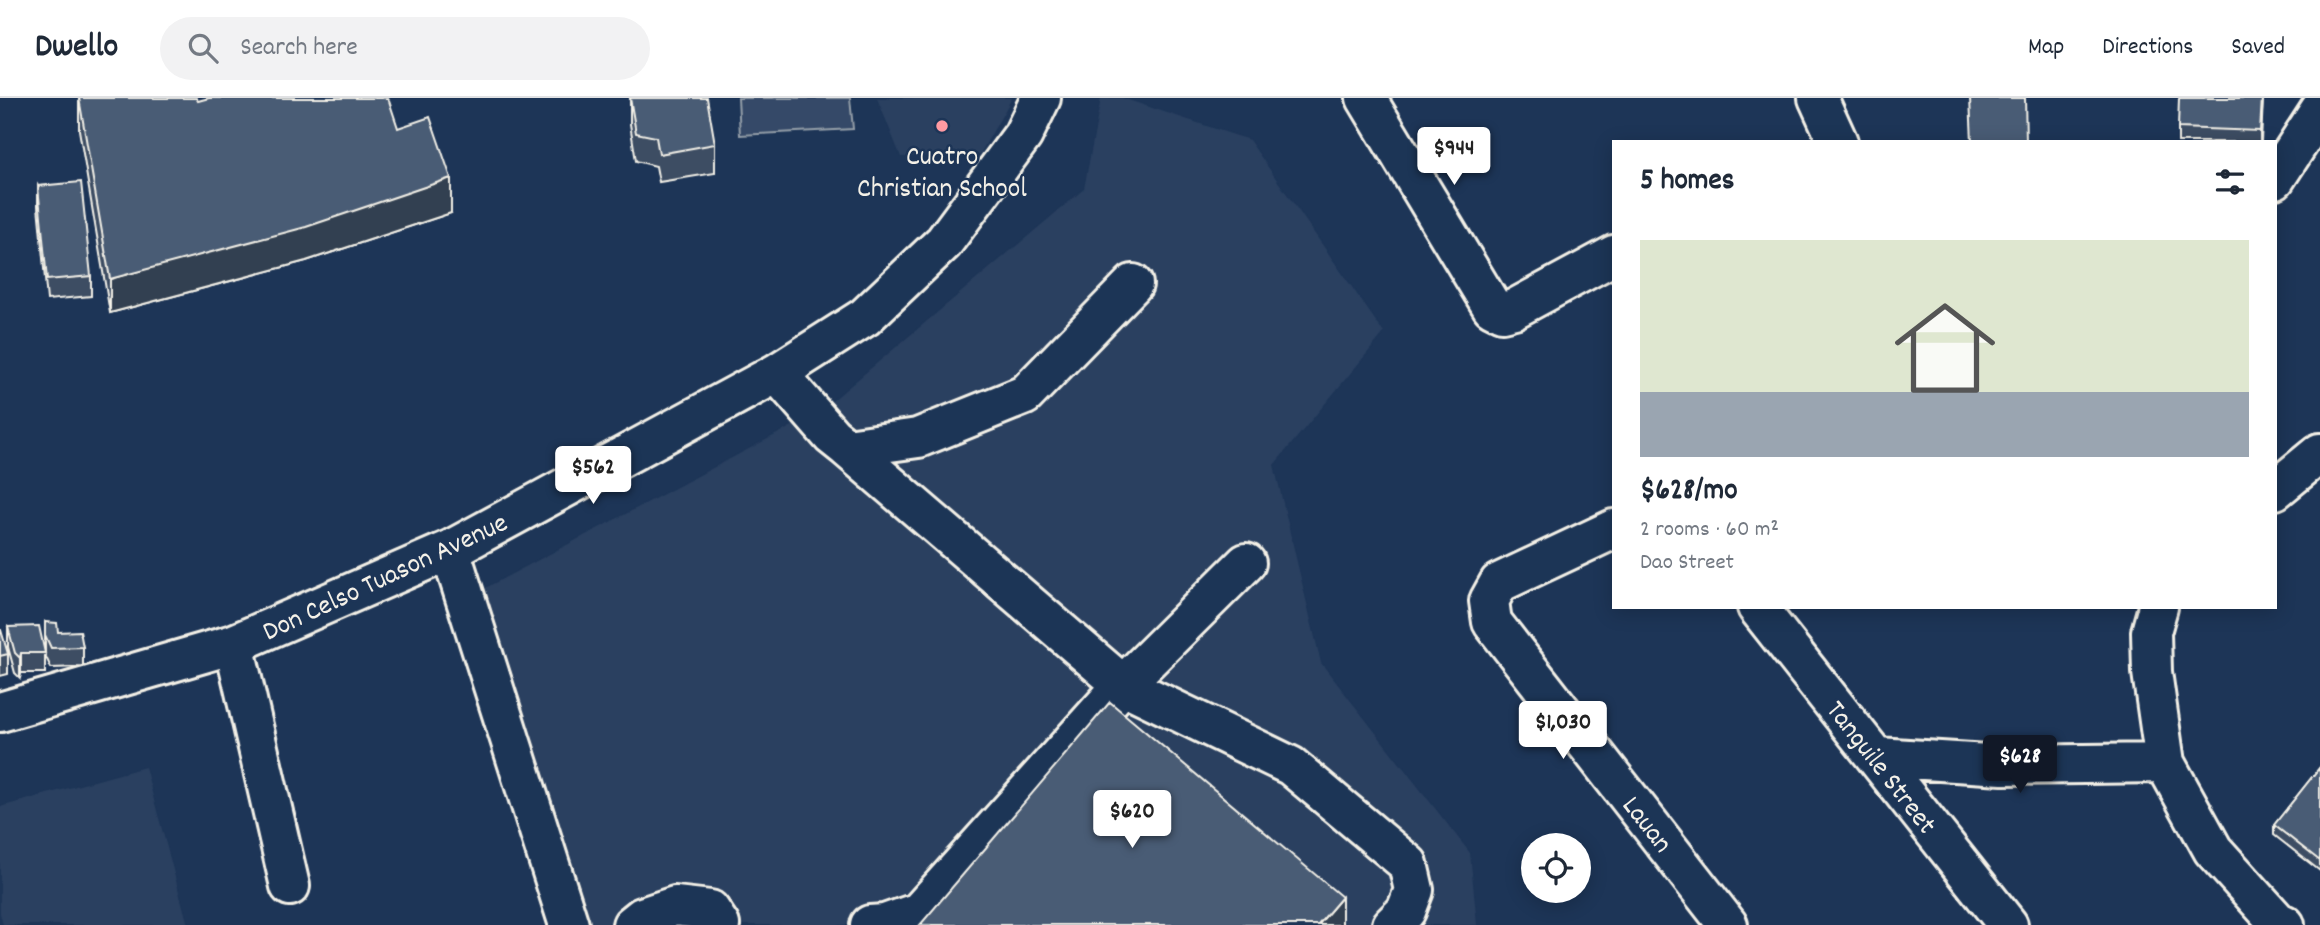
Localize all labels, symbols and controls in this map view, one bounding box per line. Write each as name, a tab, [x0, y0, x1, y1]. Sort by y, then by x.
search box	[160, 17, 650, 80]
text: Dwello	[35, 25, 118, 72]
icon: search	[184, 29, 222, 67]
text: Search here	[240, 30, 358, 67]
text: Map	[2028, 31, 2064, 65]
text: Directions	[2102, 31, 2193, 65]
text: Saved	[2231, 31, 2285, 65]
marker: Cuatro Christian School	[934, 118, 950, 134]
pin: $944	[1413, 127, 1495, 187]
text: $944	[1433, 133, 1475, 166]
place label: Cuatro Christian School	[857, 139, 1027, 211]
text: 5 homes	[1640, 161, 1734, 204]
icon: filters	[2211, 163, 2249, 201]
icon: home	[1882, 285, 2008, 411]
pin: $562	[552, 446, 634, 506]
text: $562	[571, 452, 615, 485]
text: $628/mo	[1640, 471, 1738, 514]
street label: Don Celso Tuason Avenue	[257, 505, 515, 654]
text: 2 rooms · 60 m²	[1640, 514, 1779, 547]
text: Dao Street	[1640, 547, 1734, 580]
street label: Tanguile Street	[1814, 694, 1944, 845]
pin: $1,030	[1506, 702, 1620, 761]
text: $1,030	[1535, 707, 1591, 740]
pin: $628	[1979, 736, 2061, 795]
text: $628	[1999, 741, 2041, 774]
street label: Lauan	[1610, 789, 1680, 863]
pin: $620	[1091, 790, 1173, 850]
text: $620	[1109, 796, 1155, 829]
map controls	[1521, 833, 1591, 903]
button: locate	[1521, 833, 1591, 903]

